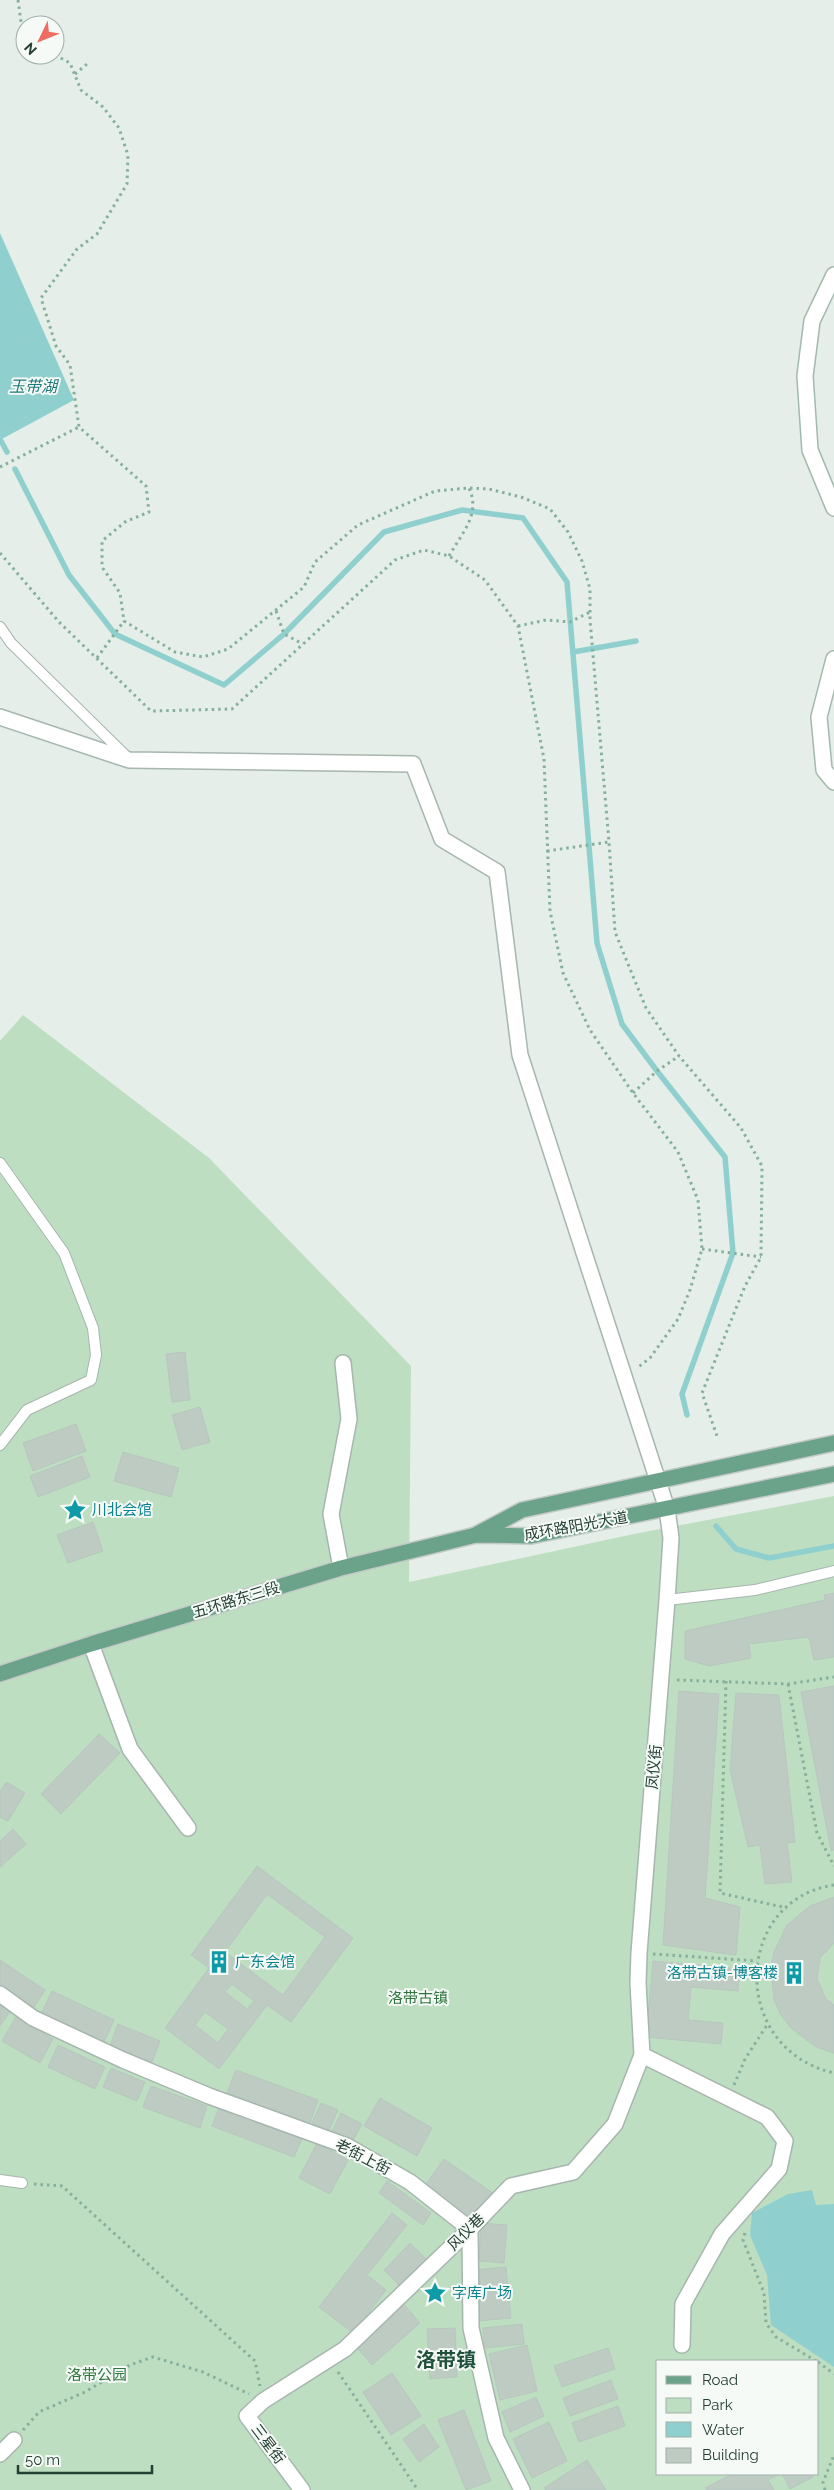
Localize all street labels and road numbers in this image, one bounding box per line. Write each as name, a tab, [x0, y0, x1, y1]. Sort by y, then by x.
street label: 成环路阳光大道	[523, 1508, 629, 1544]
street label: 五环路东三段	[190, 1578, 282, 1622]
street label: 凤仪街	[643, 1744, 665, 1790]
street label: 老街上街	[332, 2135, 394, 2179]
street label: 风仪巷	[444, 2210, 488, 2254]
street label: 三星街	[247, 2421, 289, 2467]

